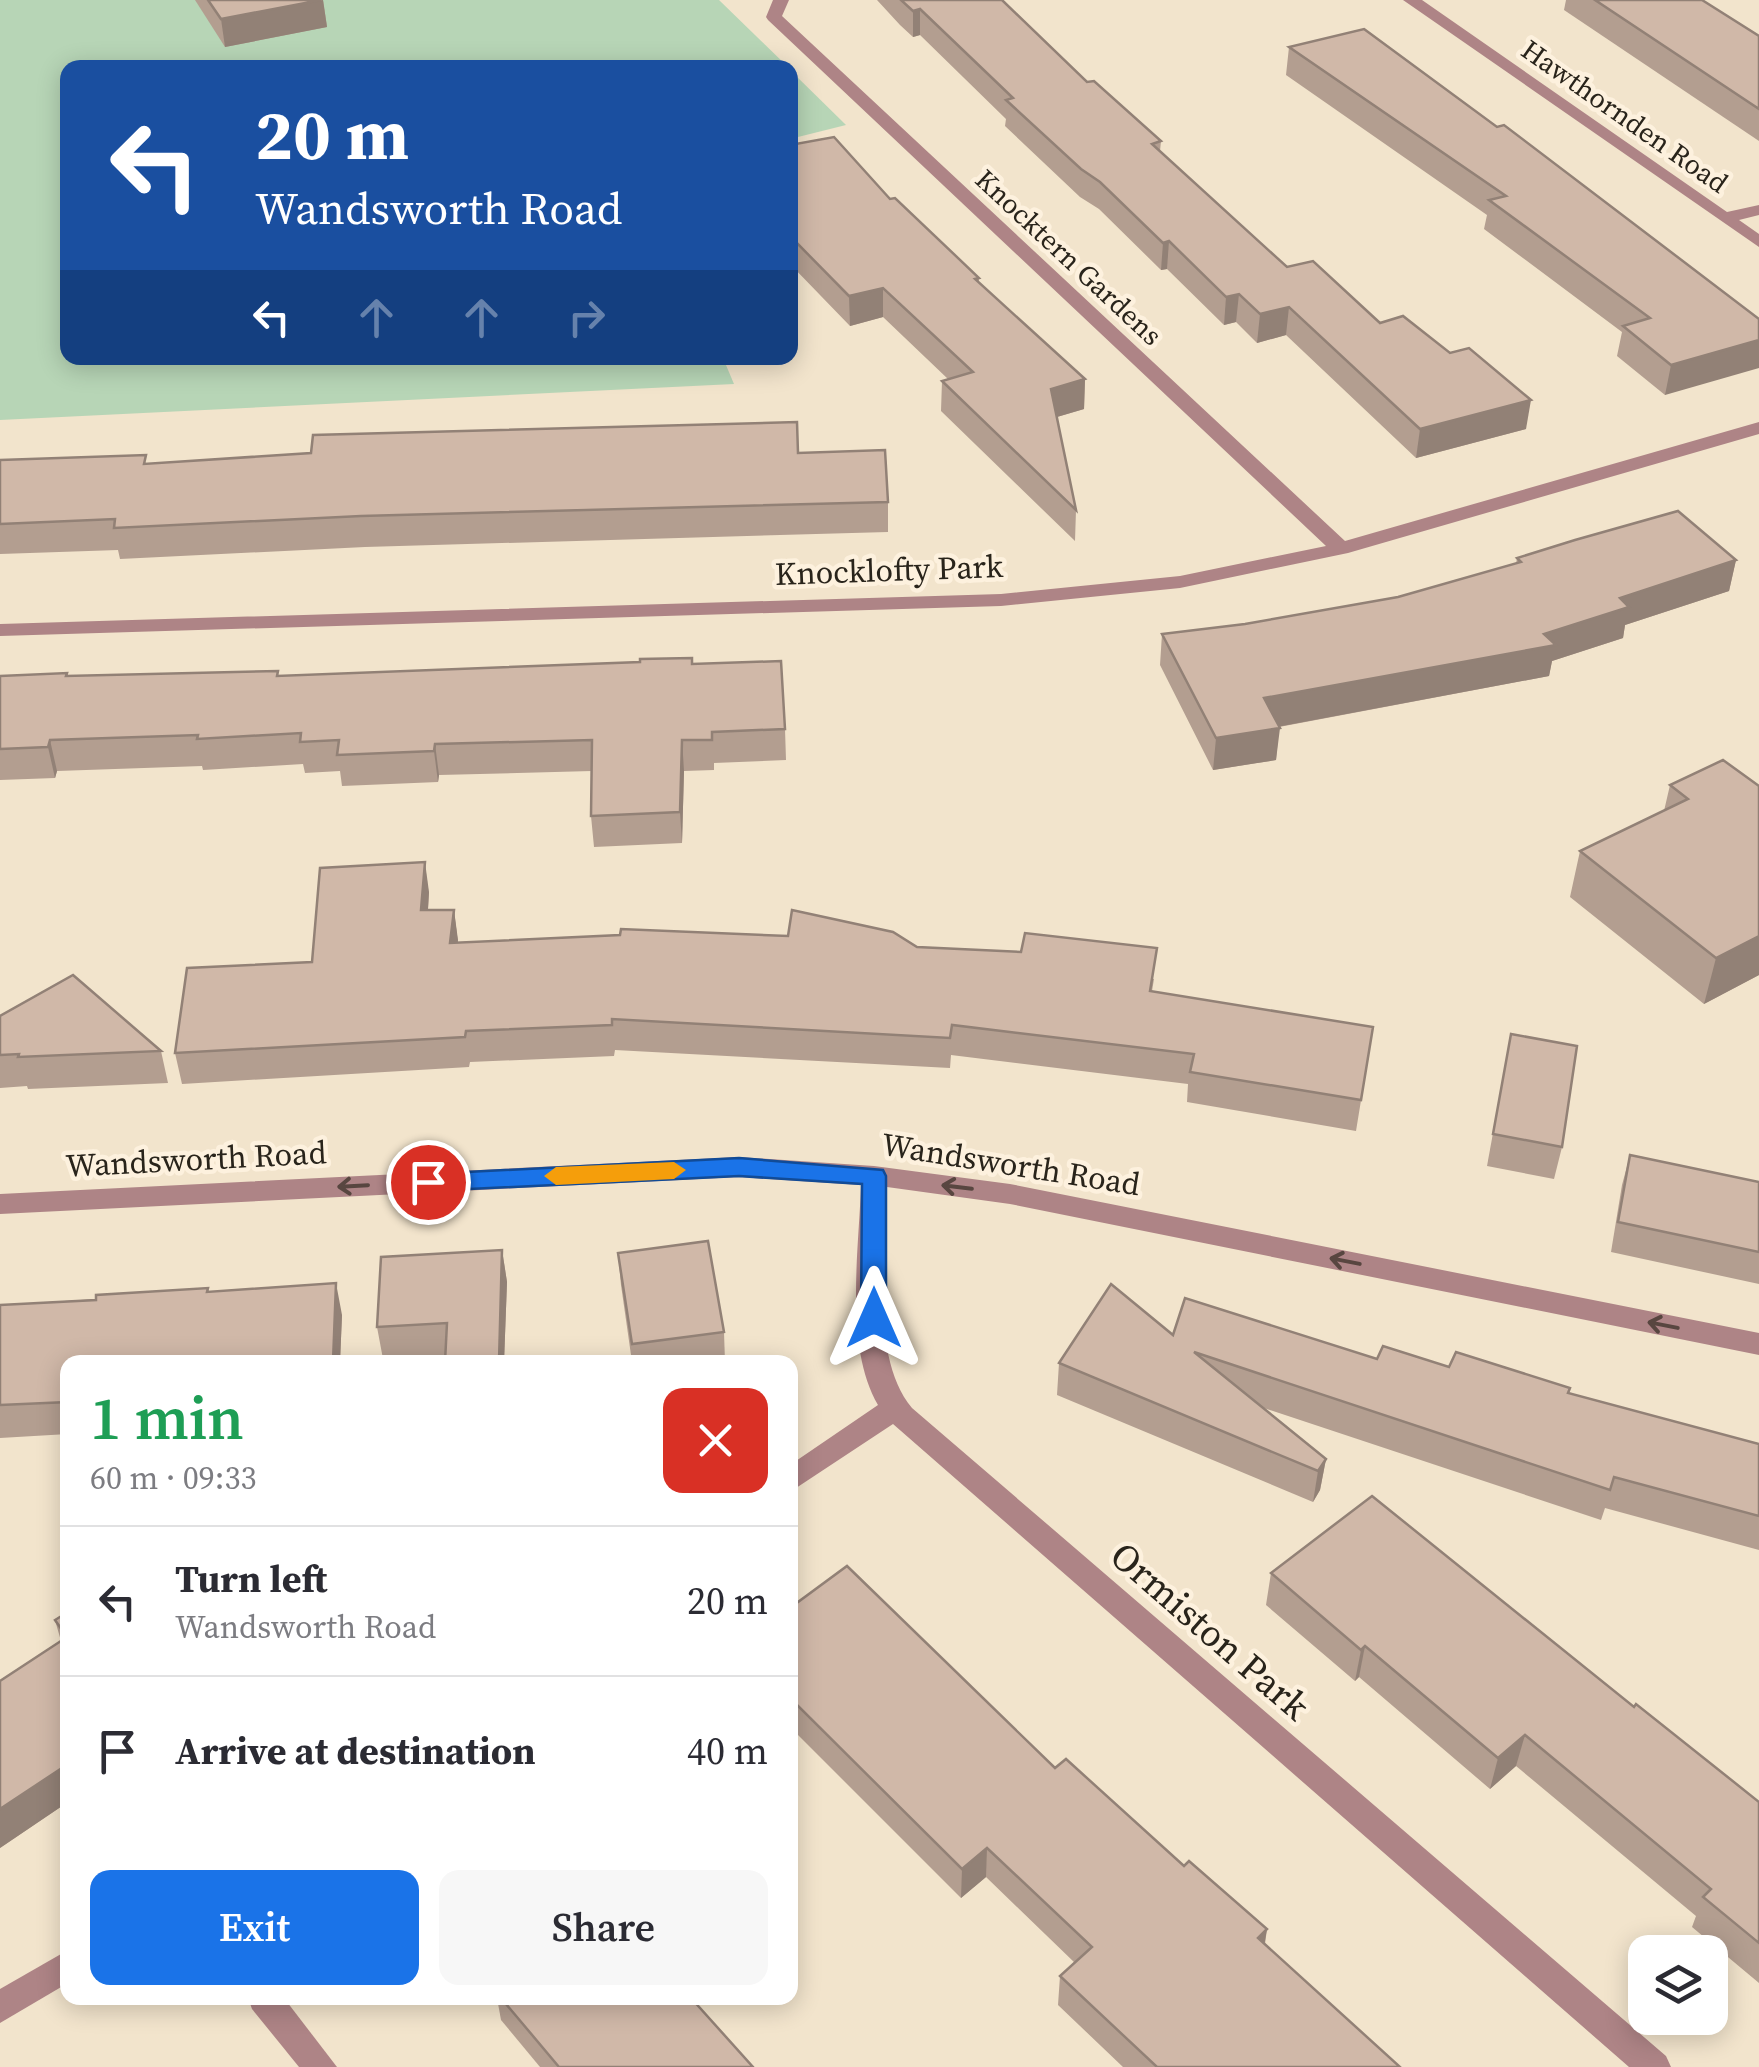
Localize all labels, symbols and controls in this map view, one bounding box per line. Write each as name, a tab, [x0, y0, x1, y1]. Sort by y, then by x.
street label: Hawthornden Road	[1514, 30, 1736, 202]
text: 20 m	[255, 86, 409, 182]
icon: left	[90, 100, 220, 230]
street label: Knocktern Gardens	[967, 160, 1171, 354]
text: Wandsworth Road	[255, 177, 622, 239]
icon: left	[244, 290, 299, 345]
icon: ahead	[349, 290, 404, 345]
icon: ahead	[454, 290, 509, 345]
icon: right	[559, 290, 614, 345]
street label: Knocklofty Park	[774, 544, 1004, 596]
street label: Wandsworth Road	[879, 1122, 1143, 1206]
street label: Wandsworth Road	[64, 1130, 328, 1188]
pin	[386, 1140, 471, 1225]
icon: arrive	[401, 1155, 456, 1210]
one-way arrow	[338, 1177, 370, 1196]
one-way arrow	[941, 1178, 973, 1196]
one-way arrow	[1330, 1251, 1362, 1270]
position arrow	[822, 1266, 926, 1370]
one-way arrow	[1648, 1315, 1680, 1334]
text: 1 min	[90, 1377, 244, 1459]
button: close	[663, 1388, 768, 1493]
text: 60 m · 09:33	[90, 1456, 256, 1500]
street label: Ormiston Park	[1099, 1530, 1321, 1732]
text: Turn left	[175, 1553, 327, 1605]
icon: left	[90, 1574, 145, 1629]
text: 20 m	[687, 1575, 768, 1627]
text: Wandsworth Road	[175, 1605, 436, 1649]
icon: arrive	[90, 1724, 145, 1779]
text: Arrive at destination	[175, 1725, 536, 1777]
text: 40 m	[687, 1725, 768, 1777]
button: Exit	[90, 1870, 419, 1985]
button: Share	[439, 1870, 768, 1985]
map controls	[1628, 1935, 1728, 2035]
button: layers	[1628, 1935, 1728, 2035]

